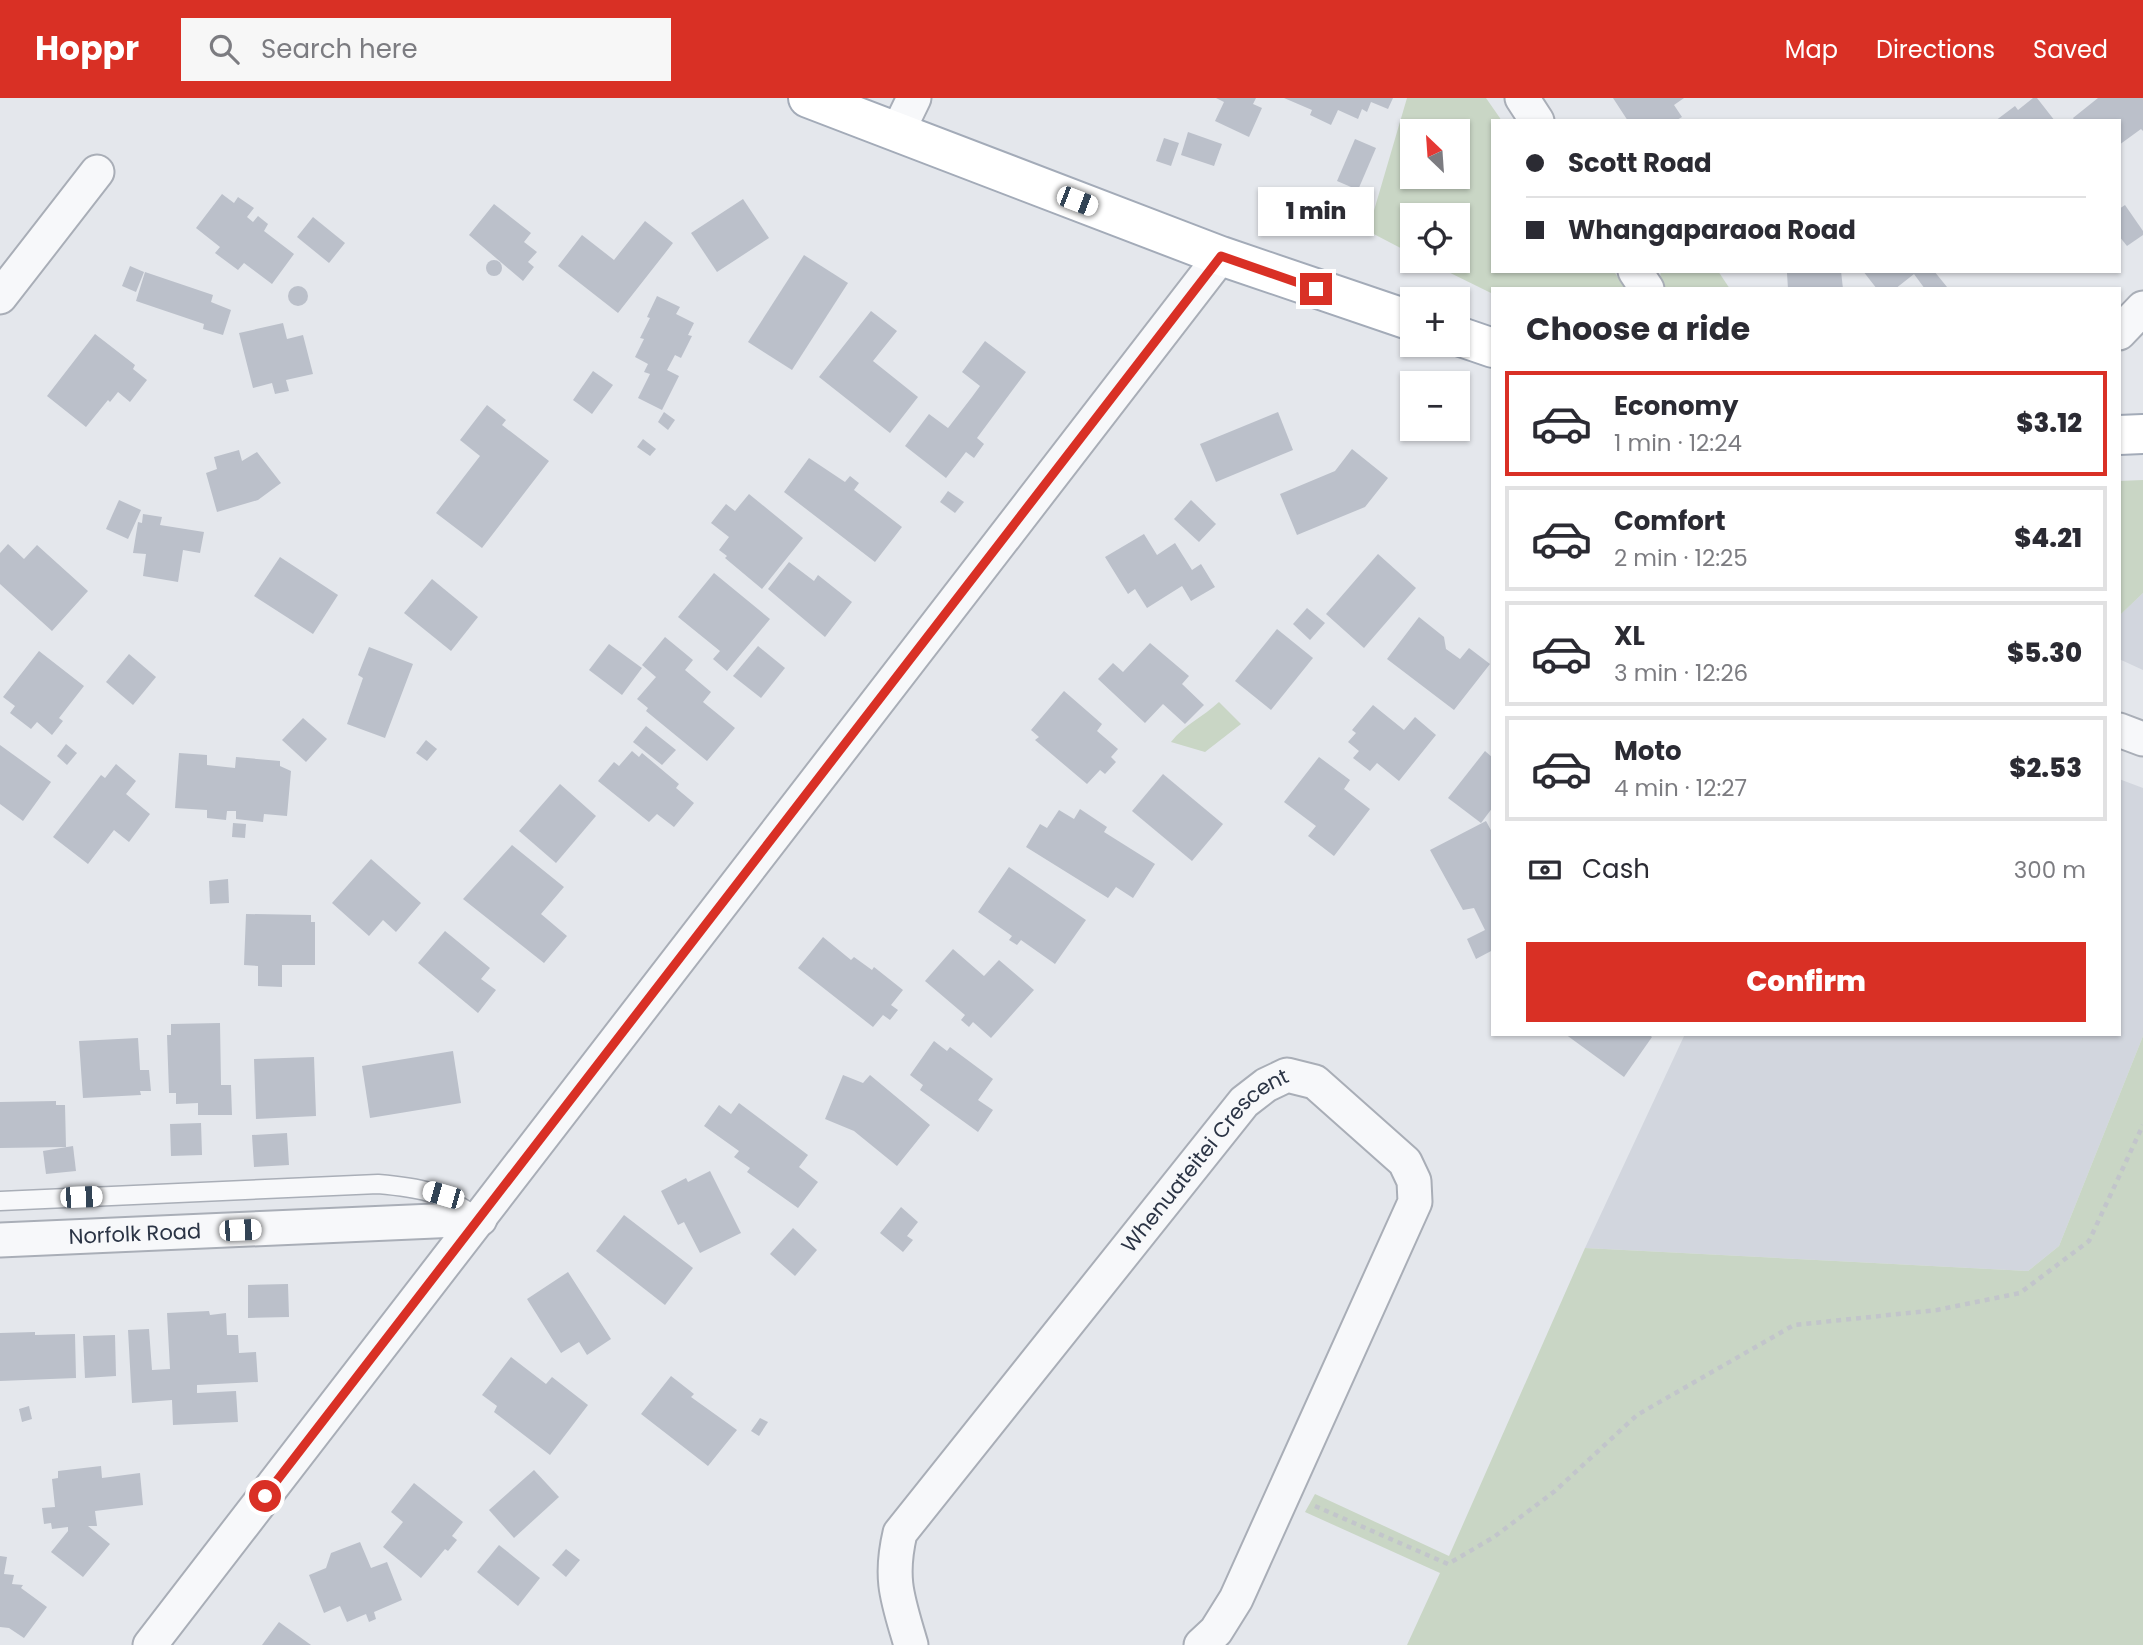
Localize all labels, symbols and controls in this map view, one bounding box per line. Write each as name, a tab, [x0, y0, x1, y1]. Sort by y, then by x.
search box	[181, 18, 671, 81]
text: Hoppr	[35, 25, 139, 72]
icon: search	[205, 30, 243, 68]
text: Search here	[261, 31, 418, 67]
text: Map	[1785, 33, 1838, 66]
text: Directions	[1876, 33, 1995, 66]
text: Saved	[2033, 33, 2108, 66]
north arrow	[1400, 119, 1470, 189]
map controls	[1400, 119, 1470, 441]
text: Scott Road	[1568, 145, 1712, 181]
car	[1054, 184, 1101, 218]
callout: 1 min	[1258, 188, 1374, 236]
text: 1 min	[1286, 195, 1346, 227]
button: locate	[1400, 203, 1470, 273]
text: Whangaparaoa Road	[1568, 212, 1856, 248]
route end	[1300, 273, 1332, 305]
button: +	[1400, 287, 1470, 357]
text: Choose a ride	[1526, 306, 1750, 351]
button: −	[1400, 371, 1470, 441]
text: Economy	[1614, 388, 1738, 424]
icon: car	[1530, 392, 1593, 455]
text: $3.12	[2016, 405, 2082, 441]
text: 1 min · 12:24	[1614, 427, 1742, 459]
text: Comfort	[1614, 503, 1726, 539]
icon: car	[1530, 507, 1593, 570]
text: $4.21	[2014, 520, 2082, 556]
text: 2 min · 12:25	[1614, 542, 1748, 574]
text: XL	[1614, 618, 1645, 654]
icon: car	[1530, 622, 1593, 685]
text: $5.30	[2007, 635, 2082, 671]
text: 3 min · 12:26	[1614, 657, 1748, 689]
text: Moto	[1614, 733, 1682, 769]
icon: car	[1530, 737, 1593, 800]
text: $2.53	[2009, 750, 2082, 786]
text: 4 min · 12:27	[1614, 772, 1747, 804]
icon: cash	[1526, 851, 1564, 889]
text: Cash	[1582, 851, 1650, 887]
text: 300 m	[2014, 854, 2086, 886]
button: Confirm	[1526, 942, 2086, 1022]
street label: Whenuateitei Crescent	[1114, 1061, 1293, 1258]
car	[420, 1179, 467, 1211]
car	[60, 1186, 103, 1208]
street label: Norfolk Road	[68, 1216, 202, 1251]
car	[219, 1219, 262, 1241]
route start	[249, 1480, 281, 1512]

